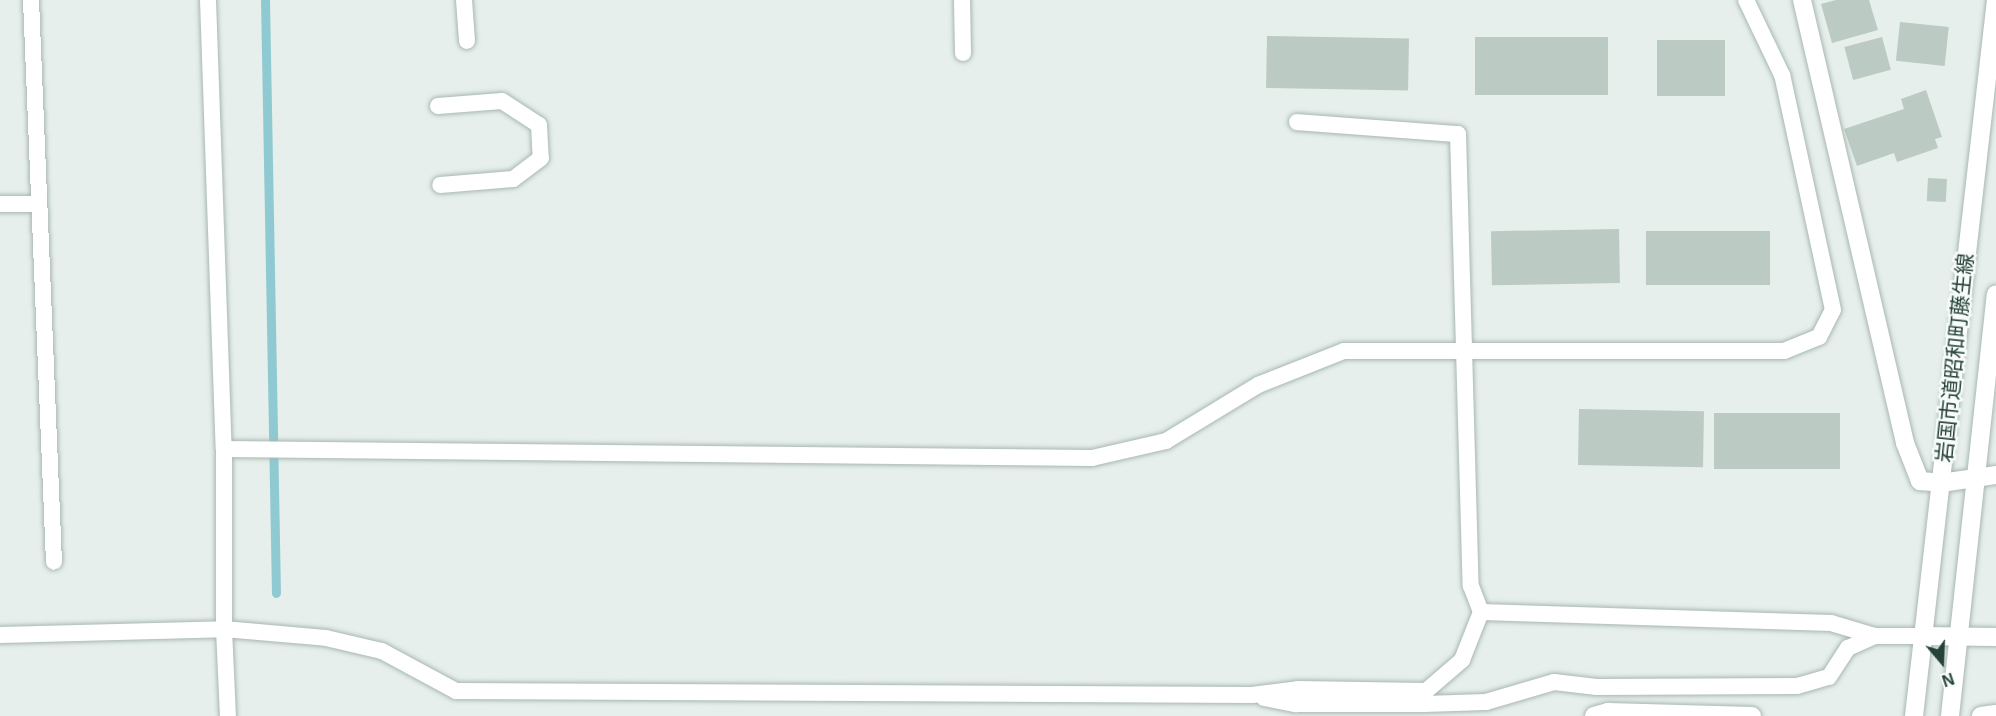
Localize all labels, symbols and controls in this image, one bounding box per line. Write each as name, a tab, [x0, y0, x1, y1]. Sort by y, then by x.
street label: 岩国市道昭和町藤生線	[1931, 252, 1979, 464]
north arrow	[1912, 632, 1972, 692]
text: N	[1940, 670, 1956, 689]

